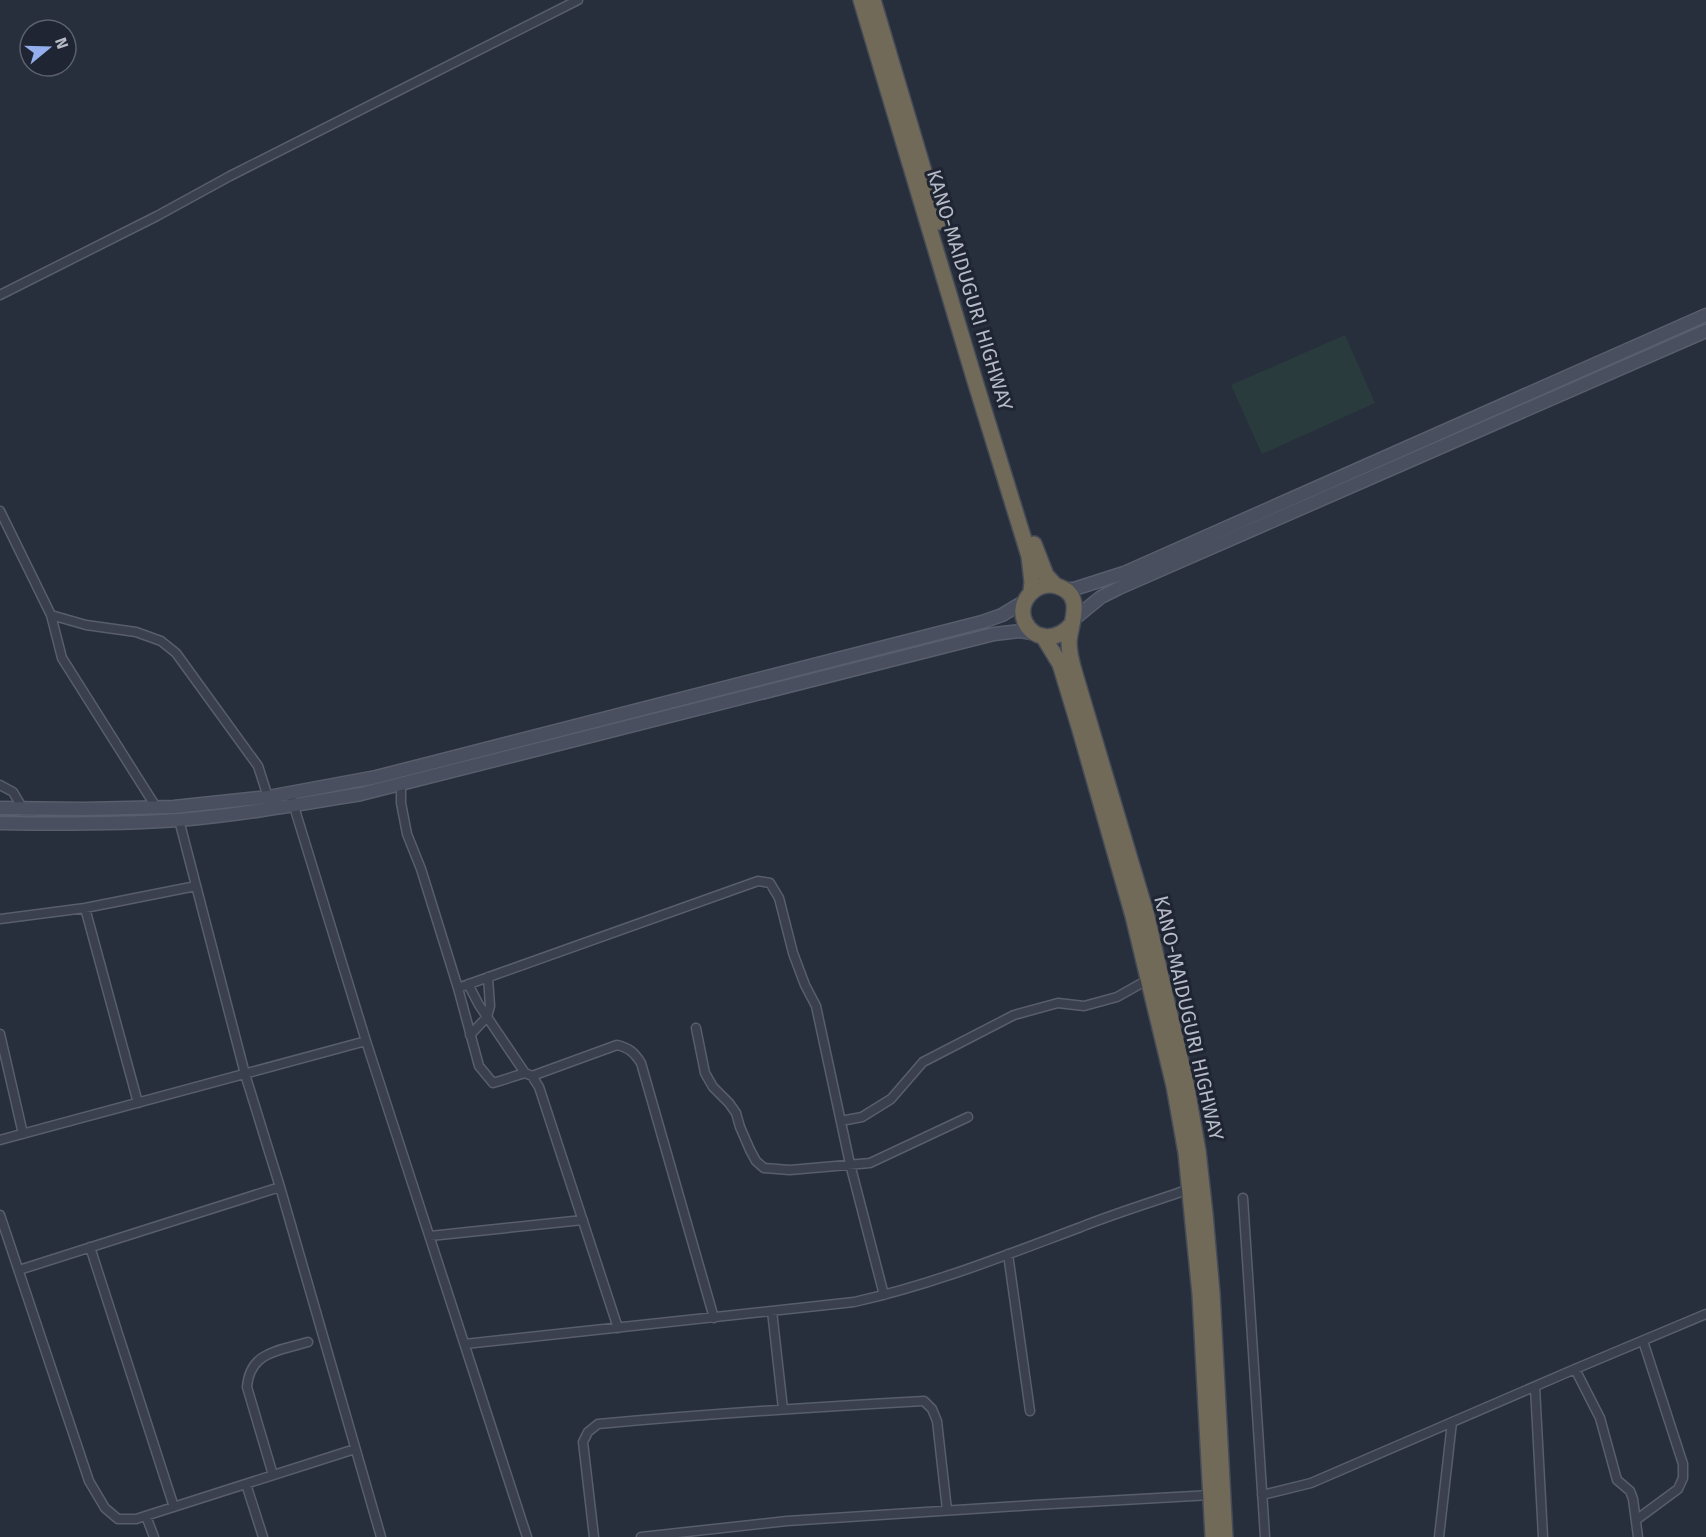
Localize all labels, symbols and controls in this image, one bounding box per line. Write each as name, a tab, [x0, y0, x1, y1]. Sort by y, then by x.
north arrow	[18, 18, 78, 78]
text: N	[51, 35, 72, 51]
street label: KANO-MAIDUGURI HIGHWAY	[922, 167, 1018, 413]
street label: KANO-MAIDUGURI HIGHWAY	[1149, 893, 1229, 1143]

